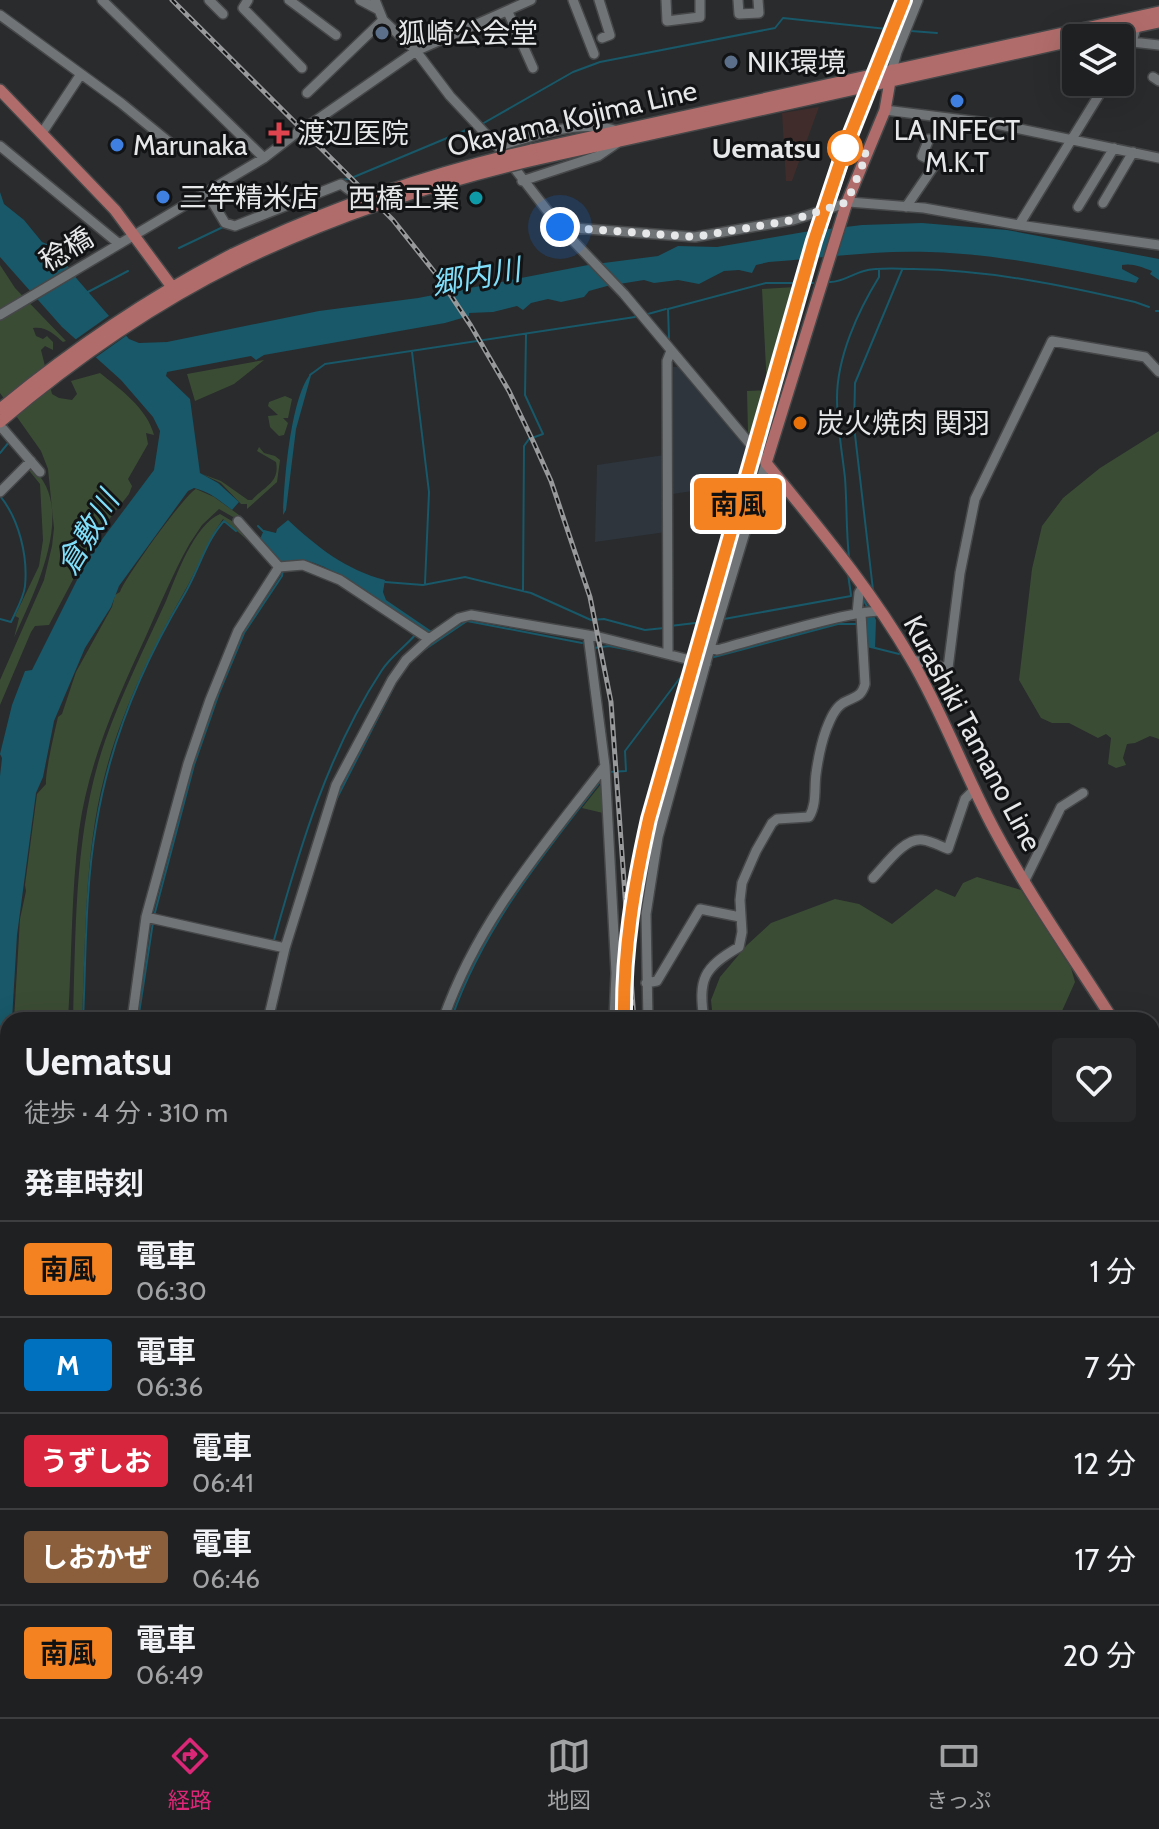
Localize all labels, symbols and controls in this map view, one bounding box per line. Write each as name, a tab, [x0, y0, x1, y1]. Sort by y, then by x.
place label: 狐崎公会堂	[398, 16, 538, 50]
marker: 狐崎公会堂	[373, 24, 391, 42]
map controls	[1062, 24, 1134, 96]
button: layers	[1062, 24, 1134, 96]
place label: NIK環境	[747, 45, 846, 79]
marker: NIK環境	[722, 53, 740, 71]
street label: Okayama Kojima Line	[444, 73, 700, 163]
marker: LA INFECT M.K.T	[948, 92, 966, 110]
place label: LA INFECT M.K.T	[894, 113, 1020, 179]
place label: 渡辺医院	[297, 116, 409, 150]
marker: 渡辺医院	[268, 122, 290, 144]
place label: Marunaka	[133, 128, 248, 162]
place label: Uematsu	[712, 131, 821, 165]
marker: Uematsu	[828, 131, 862, 165]
marker: Marunaka	[108, 136, 126, 154]
place label: 三竿精米店	[179, 180, 319, 214]
place label: 西橋工業	[348, 181, 460, 215]
marker: 三竿精米店	[154, 188, 172, 206]
marker: 西橋工業	[467, 189, 485, 207]
your location	[540, 207, 580, 247]
street label: 稔橋	[33, 220, 99, 278]
water label: 郷内川	[428, 250, 526, 303]
place label: 炭火焼肉 関羽	[816, 406, 990, 440]
marker: 炭火焼肉 関羽	[791, 414, 809, 432]
line badge: 南風	[702, 478, 774, 530]
water label: 倉敷川	[49, 482, 128, 581]
text: 南風	[710, 487, 766, 521]
street label: Kurashiki Tamano Line	[897, 610, 1049, 856]
text: Uematsu	[24, 1038, 172, 1085]
button: heart	[1052, 1038, 1136, 1122]
text: 徒歩 · 4 分 · 310 m	[24, 1097, 228, 1129]
text: 発車時刻	[24, 1165, 144, 1202]
text: 電車	[136, 1237, 196, 1274]
text: 南風	[40, 1252, 96, 1286]
text: 1 分	[1089, 1253, 1136, 1290]
text: 06:30	[136, 1275, 207, 1307]
text: 電車	[136, 1333, 196, 1370]
text: M	[56, 1348, 80, 1382]
text: 7 分	[1084, 1349, 1136, 1386]
text: 06:36	[136, 1371, 203, 1403]
text: 電車	[192, 1429, 252, 1466]
text: うずしお	[40, 1444, 152, 1478]
text: 12 分	[1074, 1445, 1136, 1482]
text: 06:41	[192, 1467, 254, 1499]
text: 電車	[192, 1525, 252, 1562]
text: しおかぜ	[40, 1540, 152, 1574]
text: 17 分	[1074, 1541, 1136, 1578]
text: 06:46	[192, 1563, 260, 1595]
text: 電車	[136, 1621, 196, 1658]
text: 南風	[40, 1636, 96, 1670]
text: 20 分	[1063, 1637, 1136, 1674]
text: 06:49	[136, 1659, 204, 1691]
tab: 経路	[168, 1734, 212, 1814]
tab: 地図	[547, 1734, 591, 1814]
tab: きっぷ	[926, 1734, 991, 1814]

